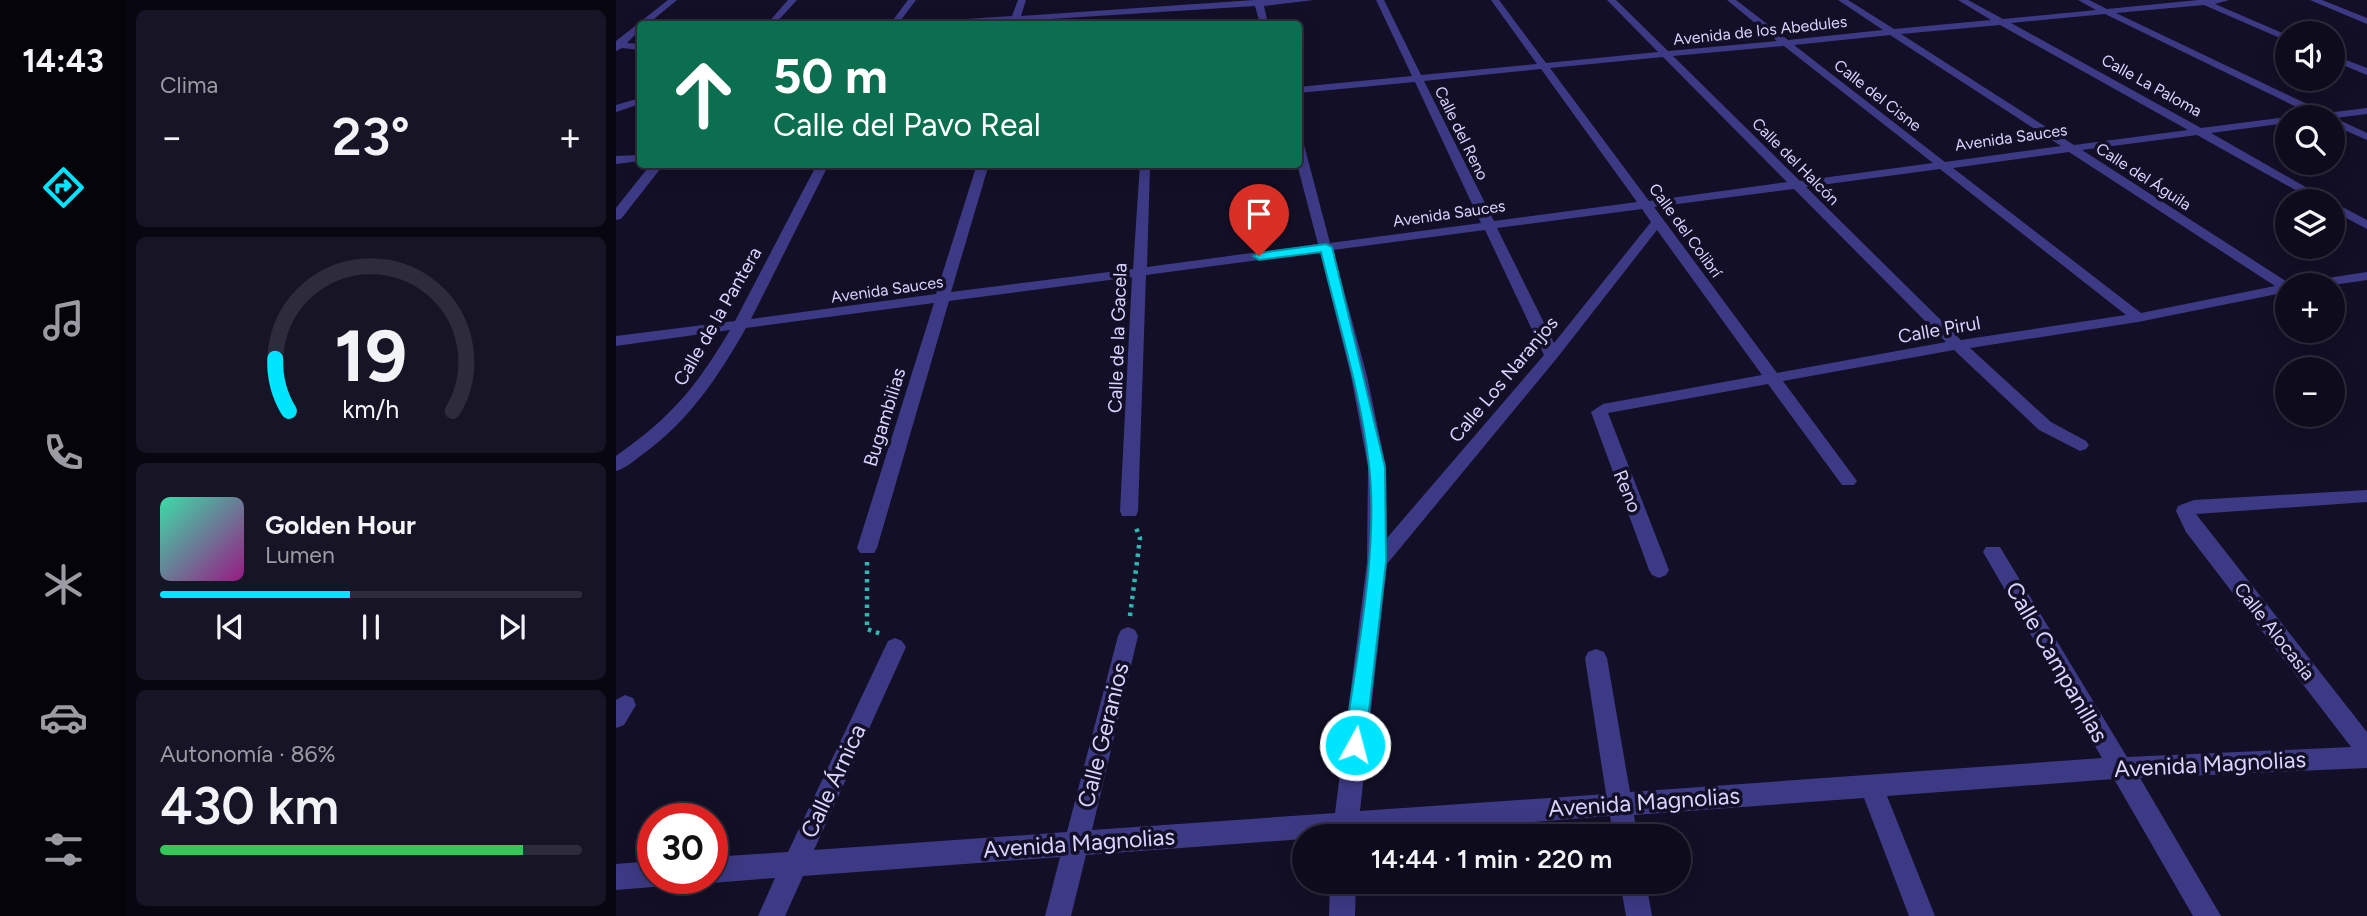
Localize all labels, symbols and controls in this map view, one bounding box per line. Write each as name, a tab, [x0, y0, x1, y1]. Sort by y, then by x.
street label: Avenida de los Abedules	[1672, 12, 1848, 49]
map controls	[2275, 21, 2345, 427]
button: sound	[2275, 21, 2345, 91]
text: 14:43	[22, 42, 104, 80]
text: 50 m	[773, 46, 888, 105]
icon: ahead	[658, 49, 749, 140]
street label: Calle La Paloma	[2098, 50, 2205, 121]
street label: Calle del Cisne	[1830, 55, 1925, 135]
text: Clima	[160, 71, 218, 99]
street label: Calle del Reno	[1431, 83, 1492, 183]
button: search	[2275, 105, 2345, 175]
text: 23°	[332, 106, 410, 168]
text: Calle del Pavo Real	[773, 106, 1041, 144]
text: −	[160, 114, 184, 160]
text: +	[558, 114, 582, 160]
street label: Calle del Halcón	[1748, 114, 1843, 209]
street label: Avenida Sauces	[1954, 120, 2069, 155]
street label: Calle del Águila	[2093, 139, 2195, 214]
icon: directions	[39, 163, 88, 212]
street label: Calle del Colibrí	[1645, 180, 1727, 282]
pin	[1229, 184, 1289, 256]
button: layers	[2275, 189, 2345, 259]
icon: arrive	[1240, 195, 1278, 233]
street label: Avenida Sauces	[1392, 196, 1507, 231]
street label: Calle de la Pantera	[668, 243, 766, 390]
street label: Calle de la Gacela	[1103, 263, 1132, 413]
street label: Avenida Sauces	[830, 272, 945, 307]
button: +	[2275, 273, 2345, 343]
icon: music	[39, 296, 88, 345]
street label: Calle Pirul	[1896, 311, 1982, 348]
text: 19	[335, 312, 407, 399]
street label: Calle Los Naranjos	[1444, 312, 1563, 447]
button: −	[2275, 357, 2345, 427]
street label: Bugambilias	[859, 365, 910, 469]
text: km/h	[342, 394, 400, 424]
icon: phone	[39, 428, 88, 477]
street label: Reno	[1609, 467, 1646, 516]
text: Golden Hour	[265, 509, 416, 541]
text: Lumen	[265, 541, 335, 569]
icon: climate	[39, 560, 88, 609]
street label: Calle Campanillas	[2000, 577, 2114, 747]
street label: Calle Alocasia	[2229, 578, 2320, 685]
icon: previous	[211, 608, 249, 646]
icon: pause	[352, 608, 390, 646]
icon: next	[493, 608, 531, 646]
street label: Calle Geranios	[1071, 660, 1135, 810]
icon: car	[39, 693, 88, 742]
position arrow	[1318, 708, 1392, 782]
street label: Calle Árnica	[794, 720, 872, 842]
text: Autonomía · 86%	[160, 740, 336, 768]
street label: Avenida Magnolias	[2113, 745, 2307, 783]
text: 430 km	[160, 775, 339, 837]
street label: Avenida Magnolias	[1547, 781, 1741, 823]
speed limit sign: 30	[637, 803, 728, 894]
street label: Avenida Magnolias	[982, 822, 1176, 864]
icon: filters	[39, 825, 88, 874]
text: 14:44 · 1 min · 220 m	[1371, 843, 1612, 875]

